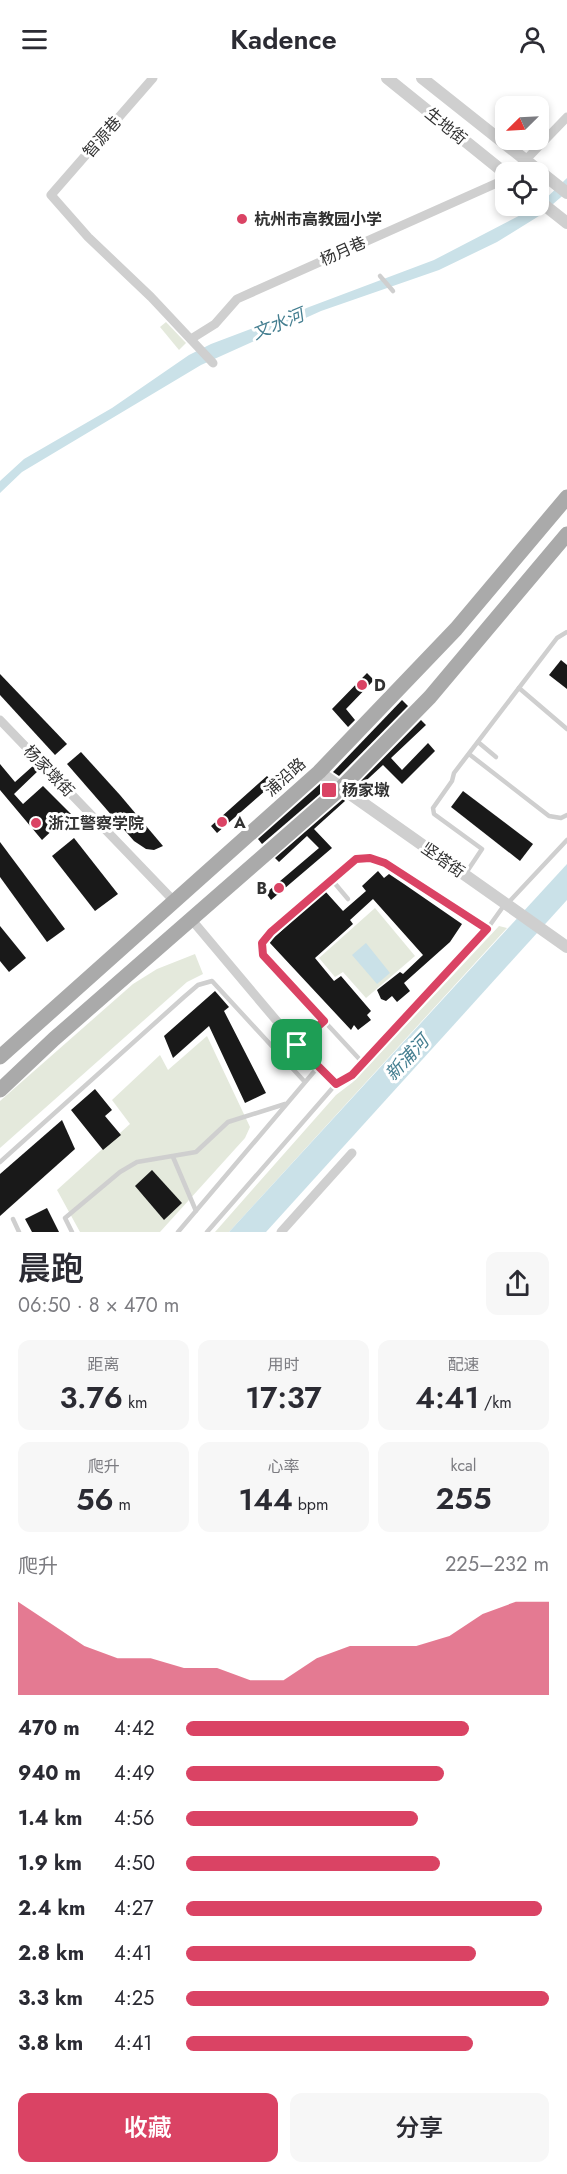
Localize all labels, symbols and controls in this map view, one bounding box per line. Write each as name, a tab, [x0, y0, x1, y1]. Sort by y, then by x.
text: Kadence	[230, 20, 337, 59]
icon: menu	[18, 23, 51, 56]
icon: person	[516, 23, 549, 56]
north arrow	[495, 96, 549, 150]
map controls	[495, 96, 549, 216]
street label: 生地街	[420, 102, 472, 150]
street label: 智源巷	[78, 111, 126, 163]
button: locate	[495, 162, 549, 216]
place label: 杭州市高教园小学	[254, 208, 382, 231]
marker: 杭州市高教园小学	[235, 212, 249, 226]
street label: 杨月巷	[316, 231, 370, 271]
water label: 文水河	[248, 301, 311, 346]
place label: D	[374, 674, 386, 697]
marker: D	[355, 678, 369, 692]
street label: 杨家墩街	[18, 740, 80, 802]
street label: 浦沿路	[259, 752, 311, 802]
place label: 杨家墩	[342, 779, 390, 802]
marker: 杨家墩	[320, 781, 338, 799]
place label: A	[233, 811, 246, 834]
place label: 浙江警察学院	[48, 812, 144, 835]
marker: A	[215, 815, 229, 829]
marker: 浙江警察学院	[29, 816, 43, 830]
street label: 坚塔街	[417, 837, 469, 883]
place label: B	[256, 877, 267, 900]
marker: B	[272, 881, 286, 895]
pin	[271, 1019, 322, 1070]
water label: 新浦河	[379, 1027, 437, 1087]
icon: arrive	[280, 1028, 313, 1061]
text: 晨跑	[18, 1245, 84, 1292]
button: share	[486, 1252, 549, 1315]
text: 06:50 · 8 × 470 m	[18, 1291, 179, 1320]
text: 距离	[87, 1353, 120, 1376]
text: 用时	[267, 1353, 300, 1376]
text: 配速	[447, 1353, 480, 1376]
text: 3.76	[60, 1376, 123, 1419]
text: 17:37	[245, 1376, 322, 1419]
text: 4:41	[415, 1376, 479, 1419]
text: km	[123, 1391, 147, 1414]
text: /km	[479, 1391, 512, 1414]
text: kcal	[451, 1454, 476, 1477]
text: 爬升	[87, 1455, 120, 1478]
text: 心率	[267, 1455, 300, 1478]
text: 255	[435, 1477, 492, 1520]
text: 56	[76, 1478, 114, 1521]
text: 144	[239, 1478, 293, 1521]
text: m	[114, 1493, 131, 1516]
text: bpm	[293, 1493, 328, 1516]
text: 225–232 m	[445, 1550, 549, 1579]
text: 爬升	[18, 1552, 58, 1581]
text: 470 m	[18, 1714, 80, 1743]
text: 4:42	[114, 1714, 155, 1743]
text: 940 m	[18, 1759, 81, 1788]
text: 4:49	[114, 1759, 155, 1788]
text: 1.4 km	[18, 1804, 83, 1833]
text: 4:56	[114, 1804, 154, 1833]
text: 1.9 km	[18, 1849, 82, 1878]
text: 4:50	[114, 1849, 155, 1878]
text: 2.4 km	[18, 1894, 85, 1923]
text: 4:27	[114, 1894, 154, 1923]
text: 2.8 km	[18, 1939, 84, 1968]
text: 4:41	[114, 1939, 152, 1968]
text: 3.3 km	[18, 1984, 83, 2013]
text: 4:25	[114, 1984, 154, 2013]
text: 3.8 km	[18, 2029, 83, 2058]
text: 4:41	[114, 2029, 152, 2058]
button: 收藏	[18, 2093, 278, 2162]
button: 分享	[290, 2093, 549, 2162]

